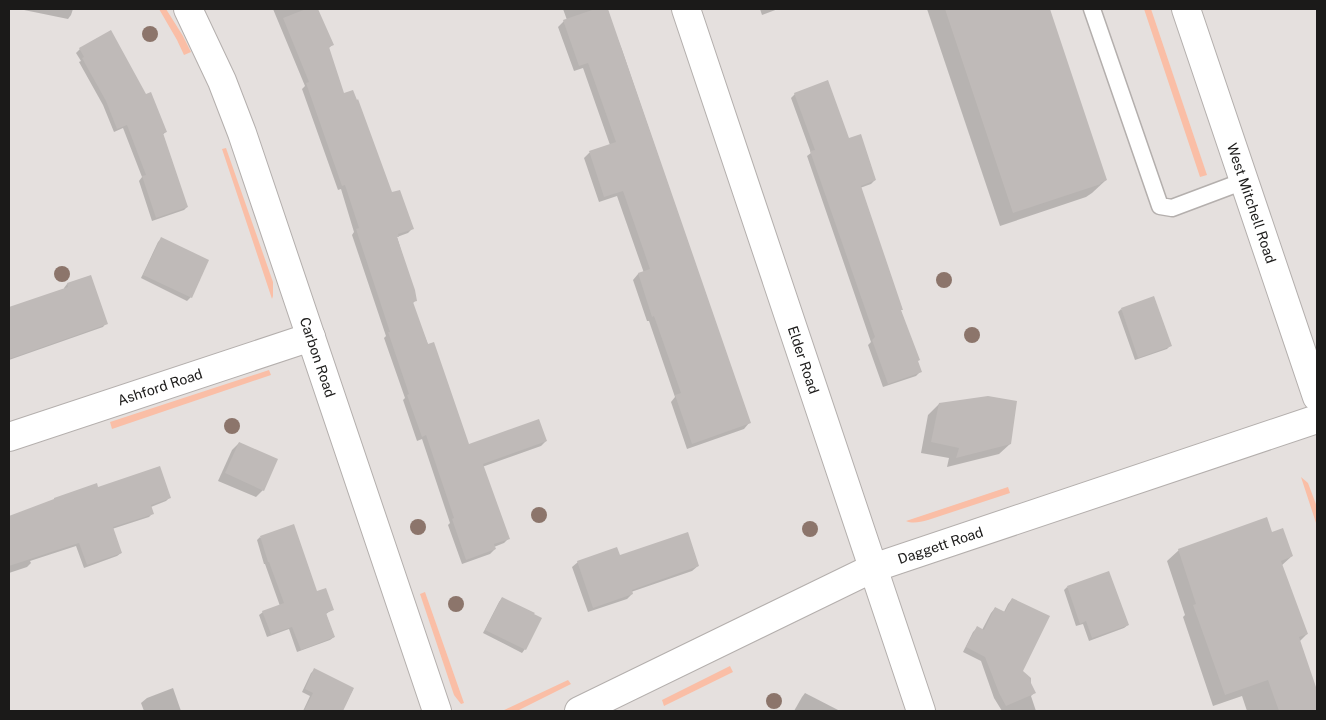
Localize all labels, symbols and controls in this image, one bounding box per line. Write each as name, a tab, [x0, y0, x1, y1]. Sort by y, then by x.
street label: West Mitchell Road	[1224, 141, 1279, 265]
street label: Carbon Road	[297, 315, 339, 399]
street label: Elder Road	[785, 324, 822, 396]
street label: Ashford Road	[115, 366, 204, 409]
street label: Daggett Road	[896, 524, 985, 567]

